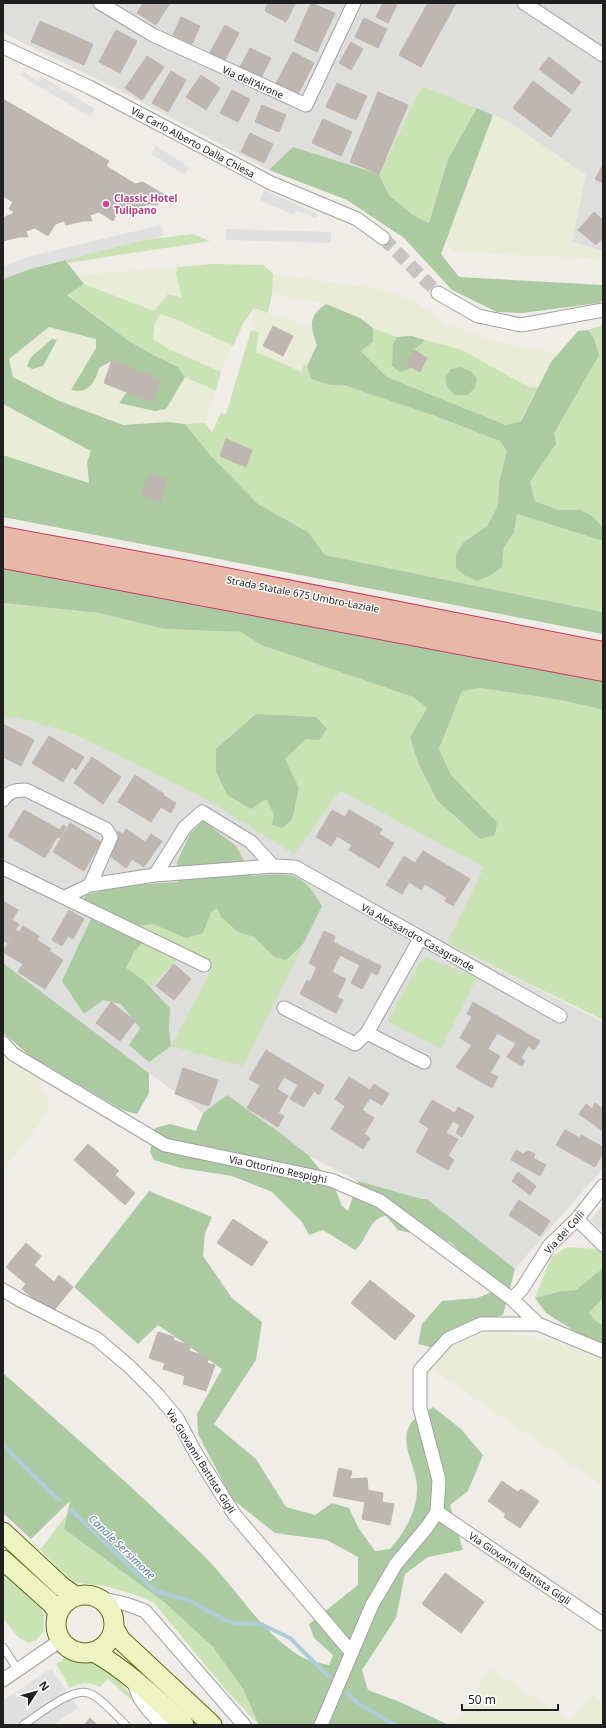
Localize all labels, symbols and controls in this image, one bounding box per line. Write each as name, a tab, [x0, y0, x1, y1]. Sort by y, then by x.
street label: Via dell'Airone	[220, 62, 286, 102]
street label: Via Carlo Alberto Dalla Chiesa	[129, 103, 257, 181]
place label: Classic Hotel Tulipano	[114, 191, 177, 217]
marker: Classic Hotel Tulipano	[101, 199, 111, 209]
street label: Strada Statale 675 Umbro-Laziale	[225, 572, 381, 616]
street label: Via Alessandro Casagrande	[359, 900, 477, 974]
street label: Via Ottorino Respighi	[228, 1152, 328, 1186]
street label: Via dei Colli	[541, 1207, 587, 1257]
street label: Via Giovanni Battista Gigli	[163, 1406, 239, 1516]
water label: Canale Sersimone	[86, 1511, 159, 1583]
street label: Via Giovanni Battista Gigli	[466, 1529, 574, 1607]
north arrow	[16, 1672, 56, 1712]
text: N	[36, 1678, 53, 1694]
scale bar	[462, 1686, 558, 1712]
text: 50 m	[468, 1691, 496, 1708]

